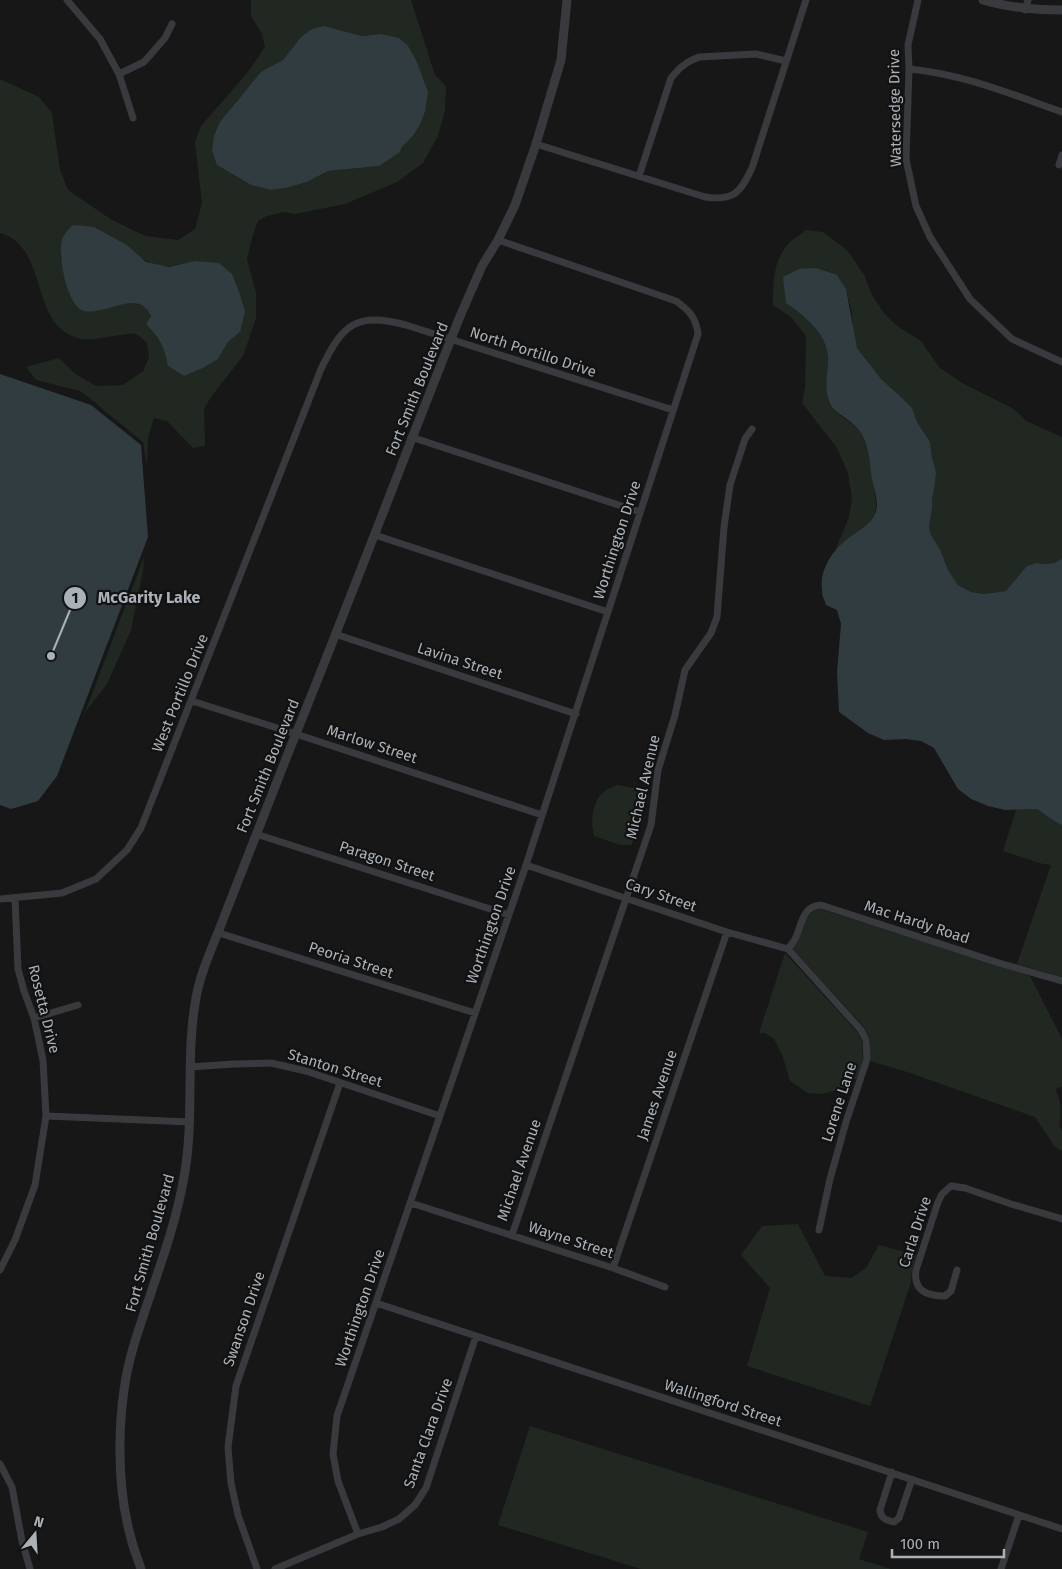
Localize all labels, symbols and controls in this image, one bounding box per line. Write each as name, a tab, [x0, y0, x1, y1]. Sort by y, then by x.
street label: Watersedge Drive	[885, 49, 905, 167]
street label: Fort Smith Boulevard	[382, 319, 452, 459]
street label: North Portillo Drive	[467, 323, 599, 381]
street label: Worthington Drive	[589, 478, 645, 602]
callout: McGarity Lake	[62, 582, 210, 613]
text: McGarity Lake	[98, 588, 201, 607]
text: 1	[72, 589, 78, 607]
street label: West Portillo Drive	[148, 631, 212, 755]
street label: Lavina Street	[415, 639, 505, 683]
street label: Fort Smith Boulevard	[233, 696, 303, 836]
street label: Marlow Street	[324, 721, 420, 767]
street label: Michael Avenue	[622, 733, 664, 841]
street label: Paragon Street	[337, 837, 437, 885]
street label: Worthington Drive	[462, 864, 520, 986]
street label: Cary Street	[623, 874, 700, 916]
street label: Mac Hardy Road	[862, 897, 972, 947]
street label: Peoria Street	[306, 938, 396, 982]
street label: Rosetta Drive	[24, 963, 64, 1055]
street label: Stanton Street	[286, 1045, 385, 1091]
street label: James Avenue	[633, 1047, 681, 1143]
street label: Lorene Lane	[818, 1060, 860, 1144]
street label: Michael Avenue	[493, 1117, 545, 1223]
street label: Fort Smith Boulevard	[122, 1172, 178, 1314]
street label: Carla Drive	[895, 1194, 935, 1270]
street label: Wayne Street	[526, 1218, 617, 1262]
street label: Worthington Drive	[331, 1247, 389, 1369]
street label: Swanson Drive	[219, 1269, 269, 1369]
street label: Santa Clara Drive	[400, 1375, 456, 1491]
street label: Wallingford Street	[662, 1376, 784, 1431]
north arrow	[10, 1509, 60, 1559]
text: N	[32, 1513, 46, 1532]
scale bar	[892, 1526, 1004, 1558]
text: 100 m	[900, 1535, 940, 1553]

